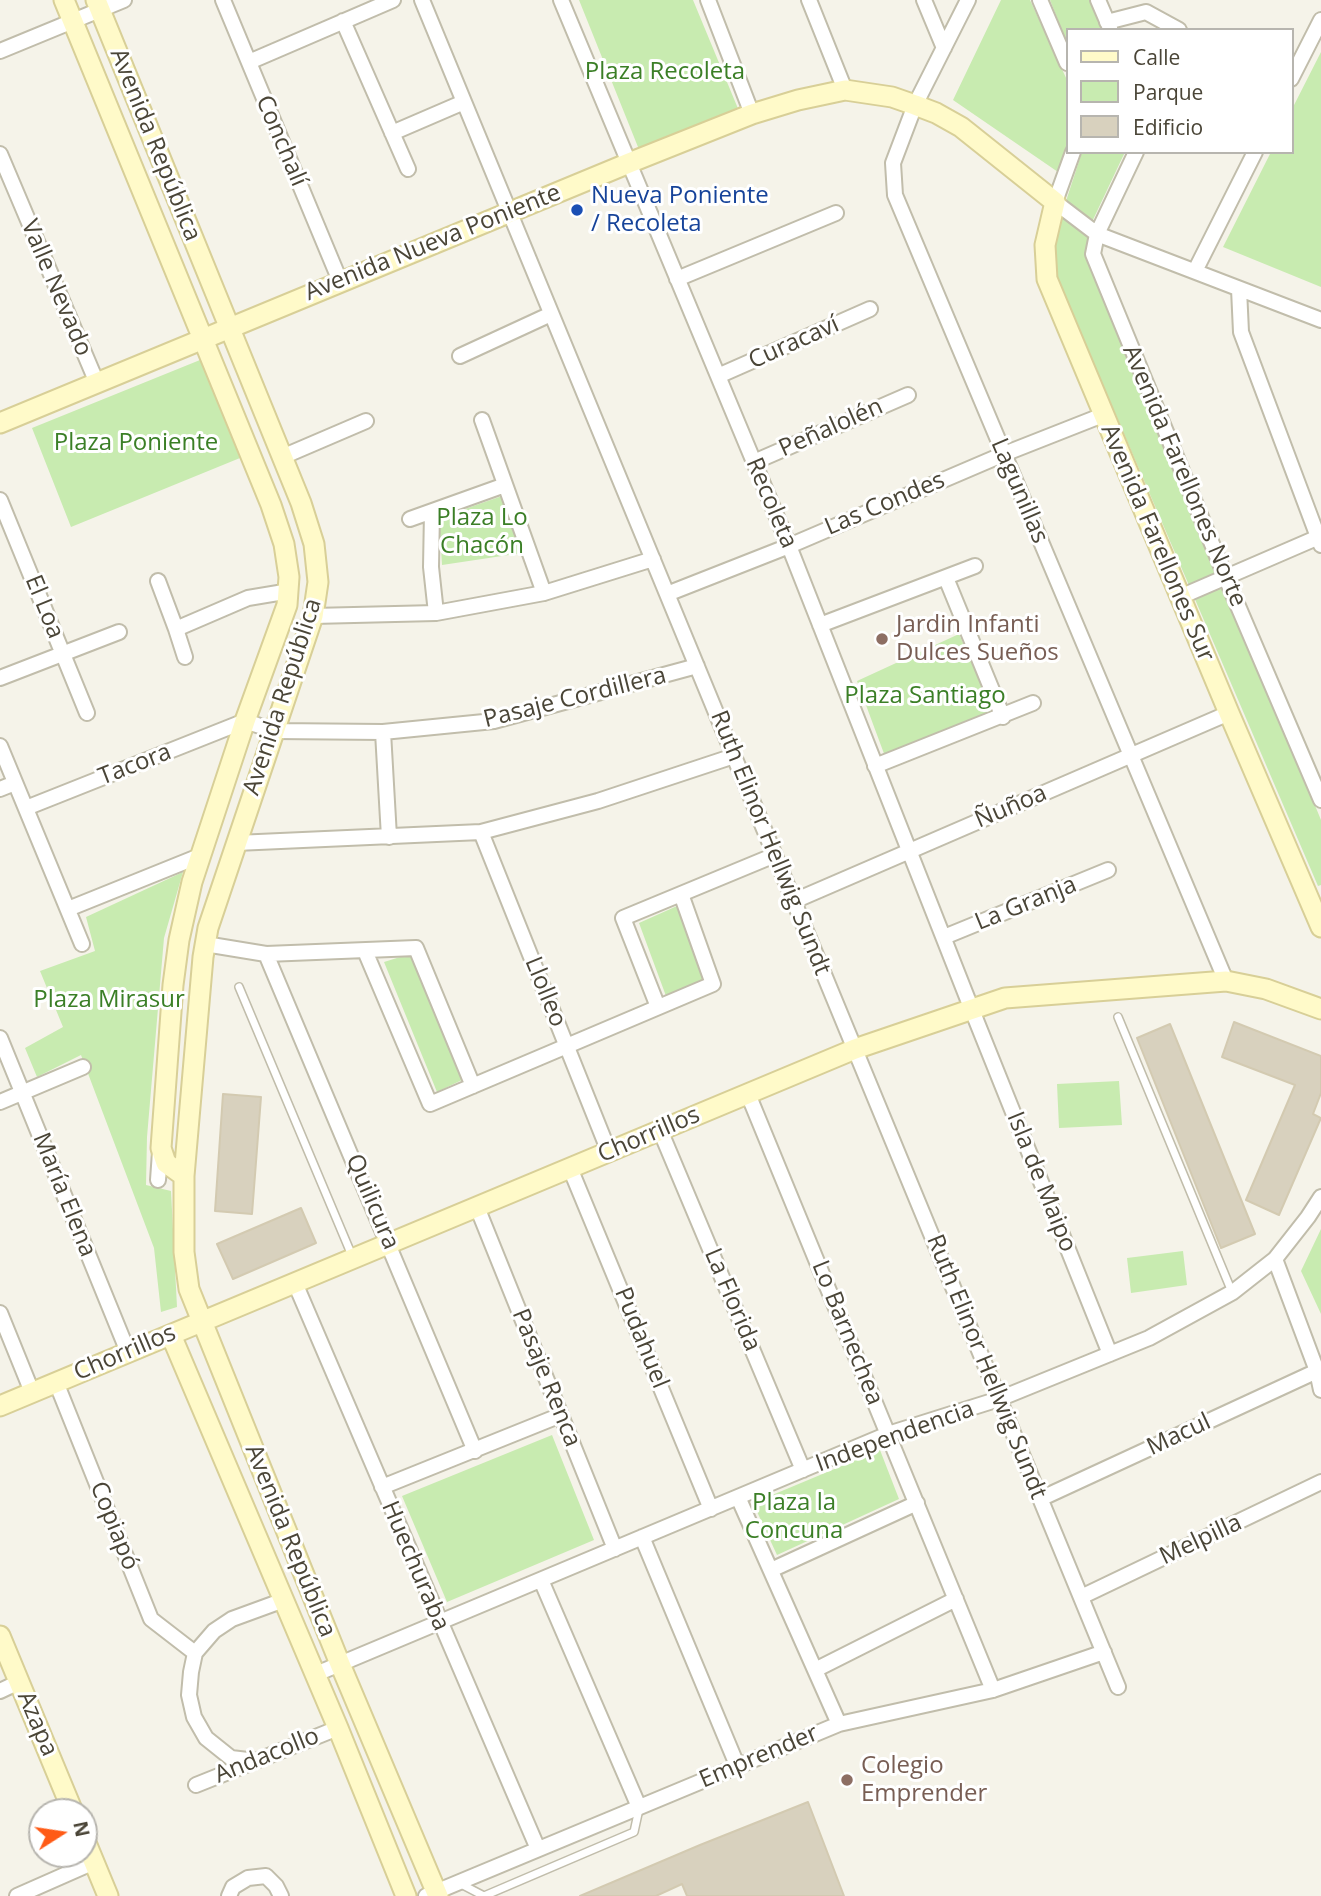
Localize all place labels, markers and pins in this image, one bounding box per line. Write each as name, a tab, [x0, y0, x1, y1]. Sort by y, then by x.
place label: Nueva Poniente / Recoleta	[591, 182, 769, 238]
marker: Nueva Poniente / Recoleta	[569, 202, 585, 218]
place label: Jardin Infanti Dulces Sueños	[896, 611, 1059, 667]
marker: Jardin Infanti Dulces Sueños	[874, 631, 890, 647]
place label: Colegio Emprender	[861, 1752, 987, 1808]
marker: Colegio Emprender	[839, 1772, 855, 1788]

